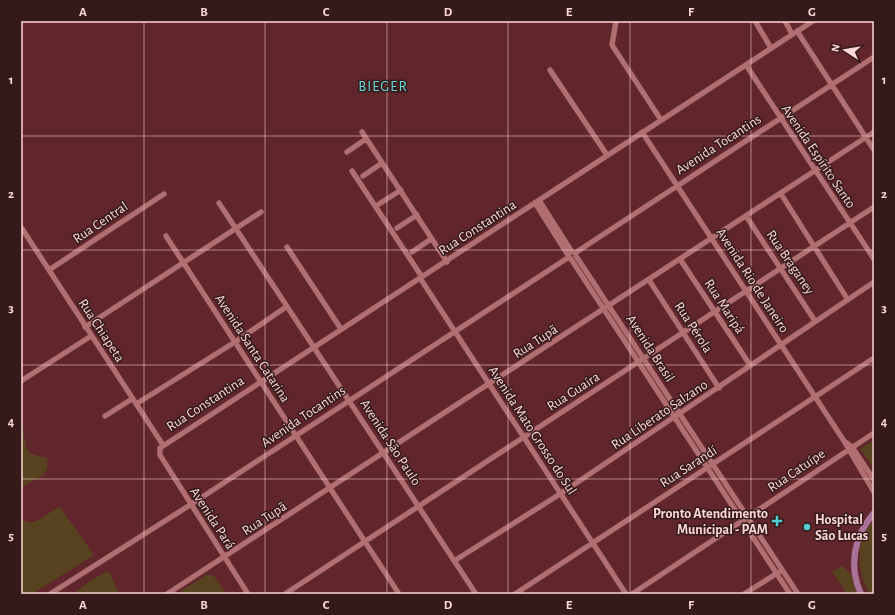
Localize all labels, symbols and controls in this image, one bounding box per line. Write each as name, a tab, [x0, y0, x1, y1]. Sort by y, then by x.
text: A	[79, 6, 87, 19]
text: B	[200, 6, 208, 19]
text: C	[323, 6, 330, 19]
text: D	[444, 6, 453, 19]
text: E	[566, 6, 573, 19]
text: F	[688, 6, 695, 19]
text: G	[808, 6, 816, 19]
north arrow	[825, 30, 865, 70]
text: N	[830, 43, 842, 53]
text: 1	[9, 74, 13, 87]
text: 1	[882, 74, 886, 87]
district label: BIEGER	[358, 79, 408, 94]
street label: Avenida Espírito Santo	[778, 102, 858, 211]
street label: Avenida Tocantins	[673, 112, 764, 178]
text: 2	[8, 188, 14, 201]
text: 2	[881, 188, 887, 201]
street label: Rua Constantina	[436, 197, 519, 258]
street label: Rua Central	[71, 199, 131, 246]
street label: Avenida Rio de Janeiro	[713, 226, 791, 336]
street label: Rua Braganey	[764, 228, 817, 297]
street label: Rua Maripá	[701, 277, 747, 337]
street label: Avenida Santa Catarina	[212, 292, 293, 406]
street label: Rua Chiapeta	[76, 296, 127, 365]
street label: Rua Pérola	[672, 299, 715, 356]
text: 3	[8, 302, 14, 315]
text: 3	[881, 302, 887, 315]
street label: Avenida Brasil	[623, 312, 677, 385]
street label: Rua Tupã	[511, 322, 561, 361]
street label: Avenida Mato Grosso do Sul	[485, 364, 579, 497]
street label: Rua Guaíra	[545, 370, 603, 414]
street label: Rua Constantina	[164, 373, 247, 434]
street label: Rua Liberato Salzano	[609, 377, 710, 452]
street label: Avenida Tocantins	[259, 383, 348, 450]
street label: Avenida São Paulo	[357, 397, 423, 488]
text: 4	[8, 416, 15, 429]
text: 4	[881, 416, 888, 429]
street label: Rua Sarandí	[658, 443, 720, 490]
street label: Rua Catuípe	[765, 447, 828, 495]
street label: Avenida Pará	[187, 485, 238, 552]
street label: Rua Tupã	[240, 499, 290, 538]
place label: Pronto Atendimento Municipal - PAM	[653, 507, 768, 537]
place label: Hospital São Lucas	[815, 513, 868, 543]
marker: Pronto Atendimento Municipal - PAM	[771, 515, 783, 527]
marker: Hospital São Lucas	[802, 522, 812, 532]
text: 5	[8, 530, 14, 543]
text: 5	[881, 530, 887, 543]
text: A	[79, 599, 87, 612]
text: B	[200, 599, 208, 612]
text: C	[323, 599, 330, 612]
text: D	[444, 599, 453, 612]
text: E	[566, 599, 573, 612]
text: F	[688, 599, 695, 612]
text: G	[808, 599, 816, 612]

